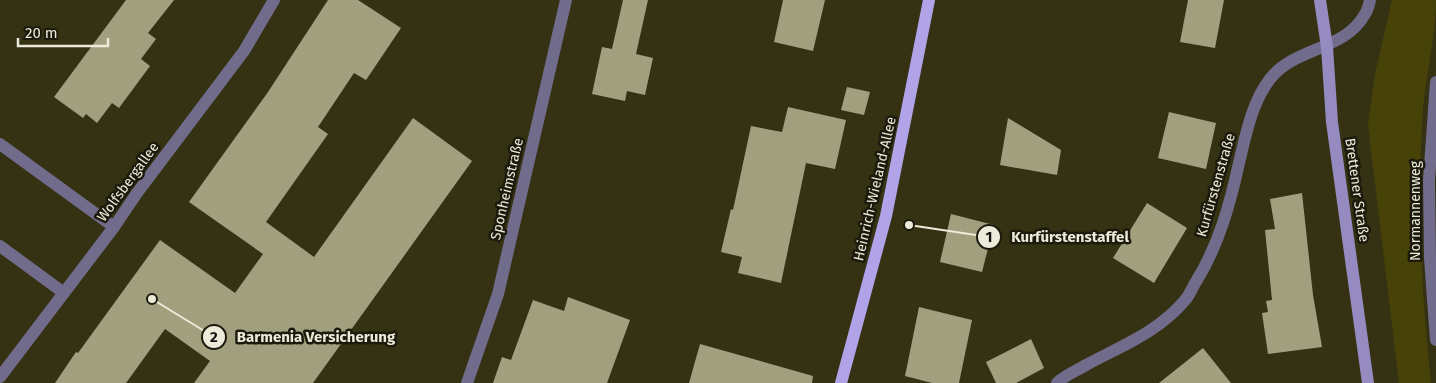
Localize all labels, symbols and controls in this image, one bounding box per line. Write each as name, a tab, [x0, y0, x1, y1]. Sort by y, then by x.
scale bar	[18, 15, 108, 47]
text: 20 m	[25, 24, 58, 42]
street label: Heinrich-Wieland-Allee	[850, 115, 900, 263]
street label: Kurfürstenstraße	[1193, 131, 1239, 239]
street label: Sponheimstraße	[487, 136, 527, 242]
street label: Brettener Straße	[1341, 137, 1373, 243]
street label: Wolfsbergallee	[94, 139, 162, 225]
street label: Normannenweg	[1407, 160, 1424, 261]
callout: Kurfürstenstaffel	[976, 222, 1139, 252]
text: 1	[986, 228, 992, 246]
text: Kurfürstenstaffel	[1011, 228, 1129, 246]
callout: Barmenia Versicherung	[202, 322, 405, 352]
text: 2	[210, 328, 218, 346]
text: Barmenia Versicherung	[237, 328, 396, 346]

